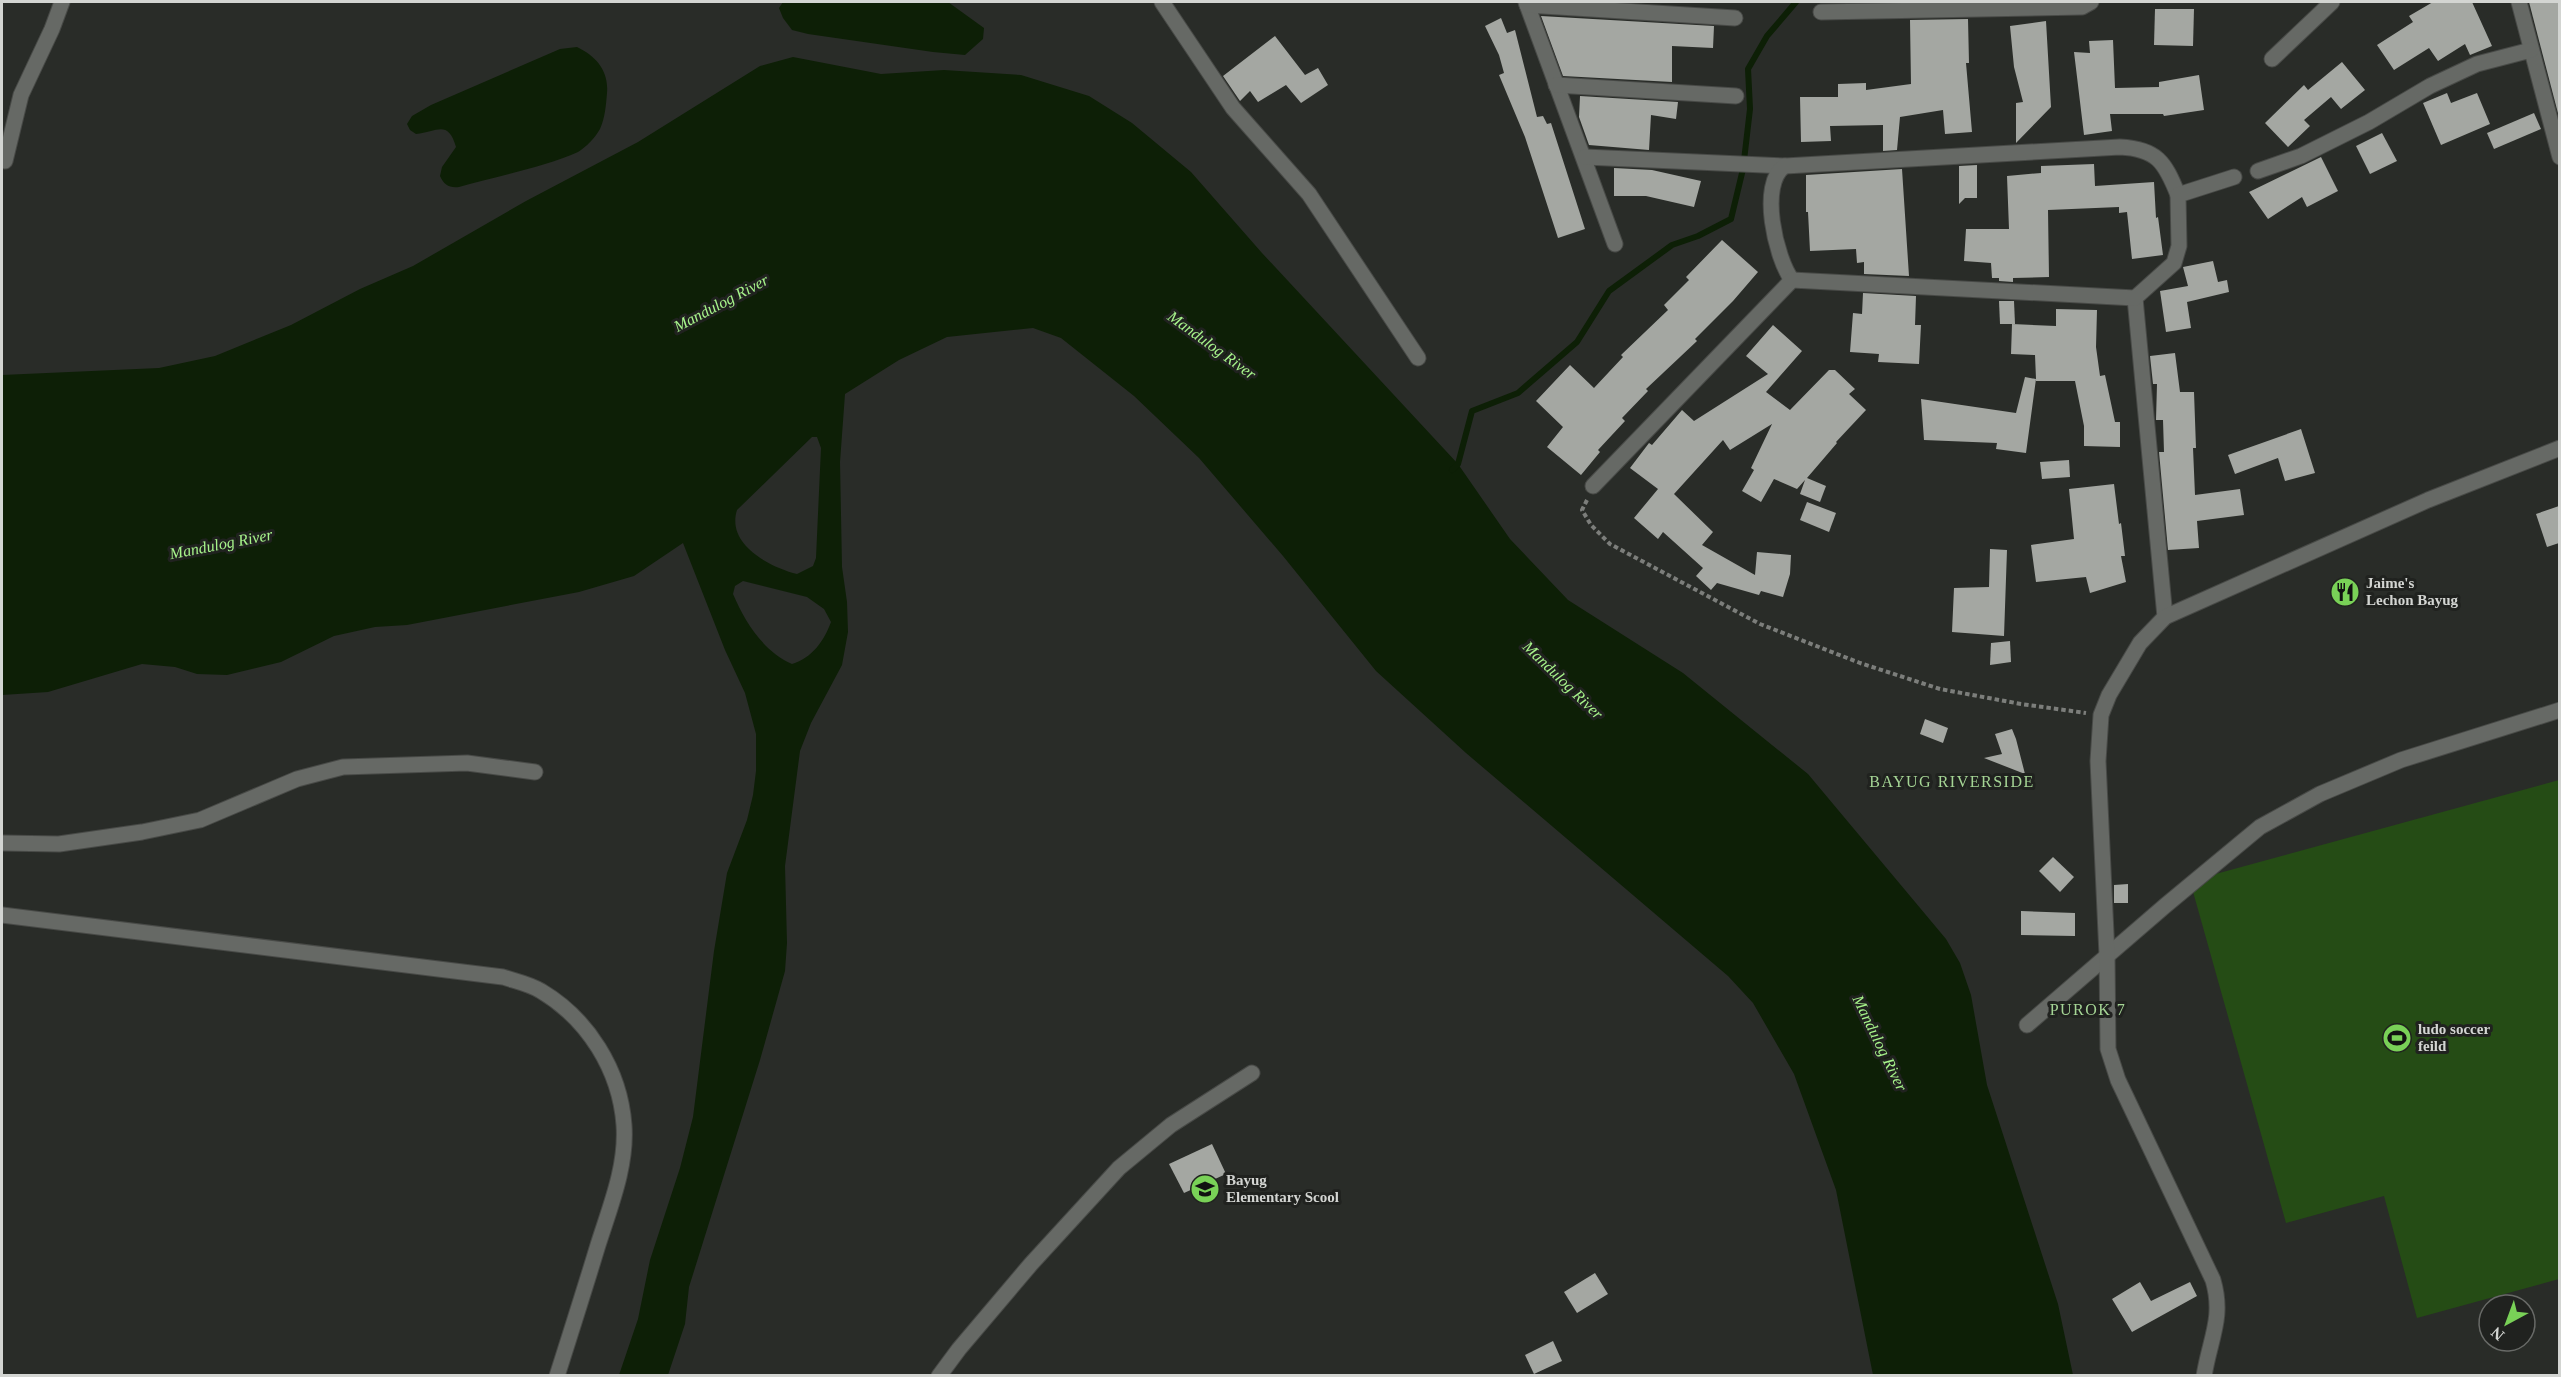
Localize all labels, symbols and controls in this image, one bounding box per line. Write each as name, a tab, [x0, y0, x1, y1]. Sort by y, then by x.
water label: Mandulog River	[670, 271, 772, 336]
water label: Mandulog River	[1163, 307, 1260, 384]
water label: Mandulog River	[167, 526, 275, 563]
place label: Jaime's Lechon Bayug	[2366, 575, 2459, 608]
restaurant icon: Jaime's Lechon Bayug	[2329, 576, 2361, 608]
water label: Mandulog River	[1518, 637, 1607, 724]
district label: BAYUG RIVERSIDE	[1869, 773, 2035, 790]
water label: Mandulog River	[1848, 991, 1911, 1095]
district label: PUROK 7	[2050, 1001, 2126, 1018]
place label: ludo soccer feild	[2418, 1021, 2490, 1054]
sports icon: ludo soccer feild	[2381, 1022, 2413, 1054]
place label: Bayug Elementary Scool	[1226, 1172, 1339, 1205]
school or university icon: Bayug Elementary Scool	[1189, 1173, 1221, 1205]
north arrow	[2477, 1293, 2537, 1353]
text: N	[2487, 1323, 2507, 1344]

